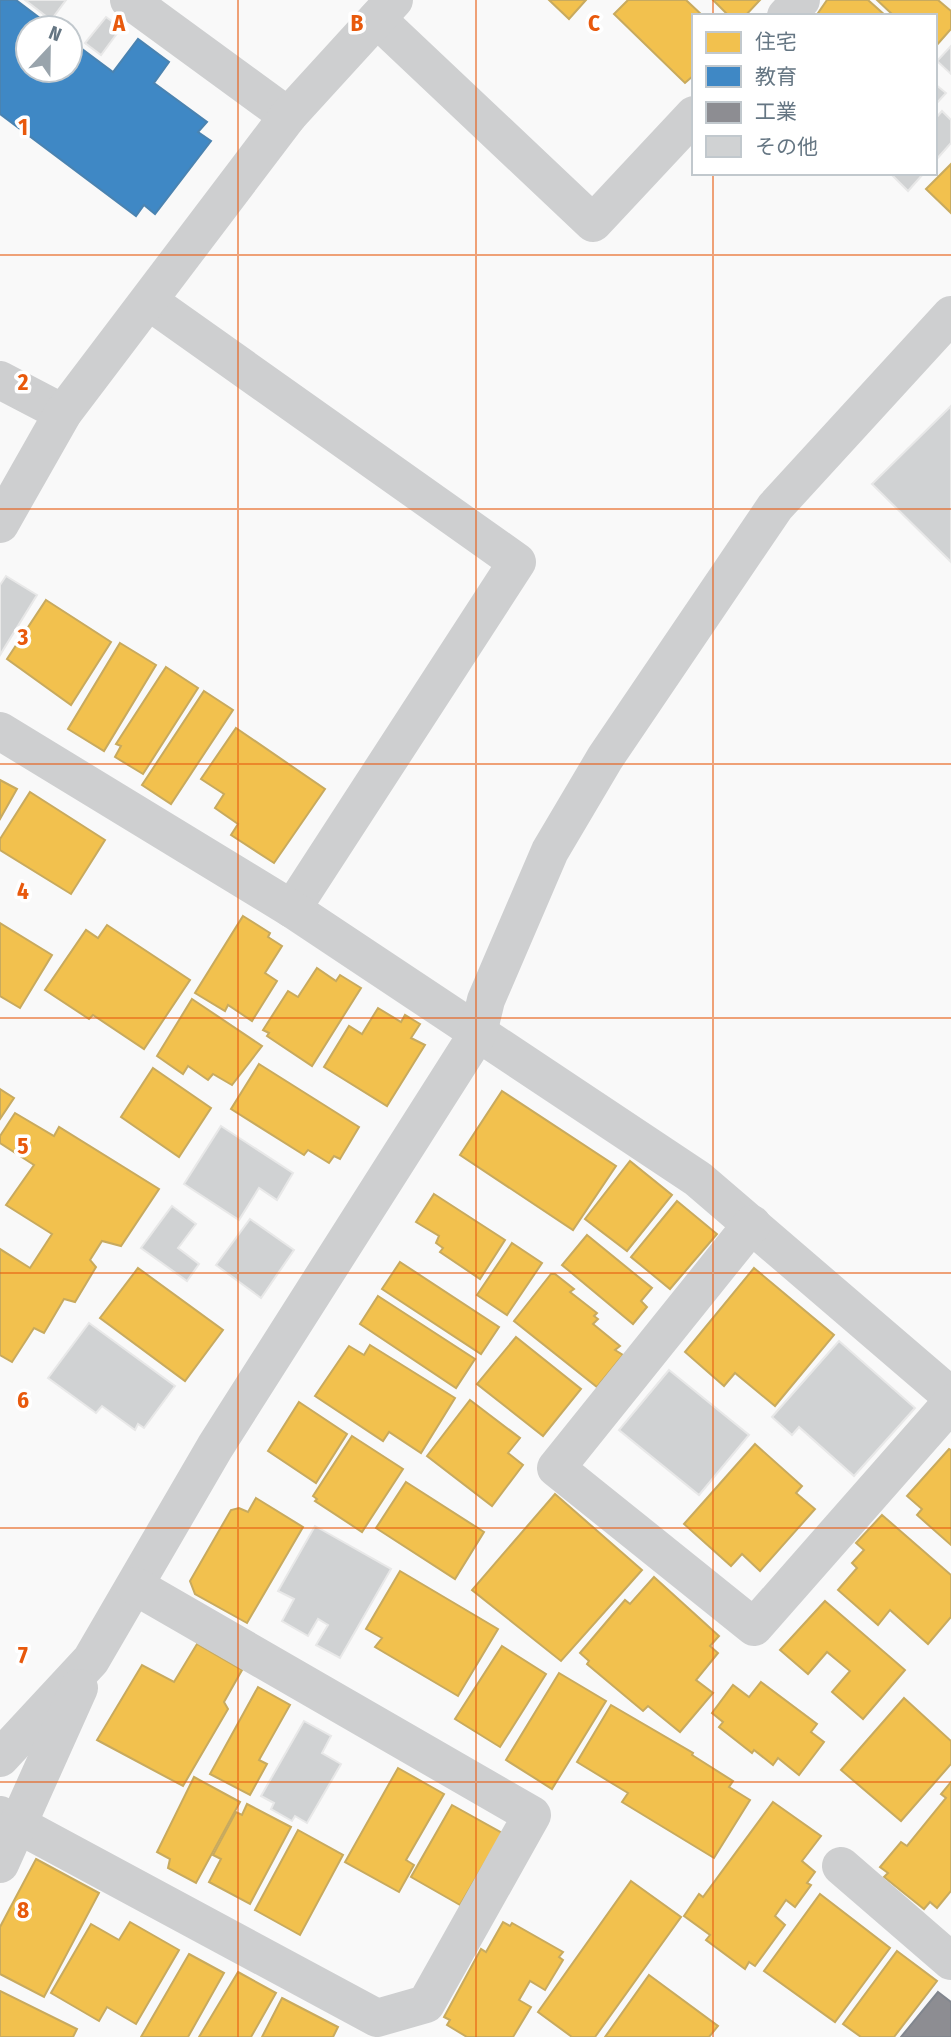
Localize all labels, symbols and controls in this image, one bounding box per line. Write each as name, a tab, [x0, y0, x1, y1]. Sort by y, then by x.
text: A	[112, 9, 126, 37]
text: B	[351, 9, 364, 37]
text: C	[588, 9, 600, 37]
north arrow	[14, 14, 84, 84]
legend	[692, 14, 937, 175]
text: N	[46, 21, 65, 46]
text: 住宅	[755, 29, 797, 55]
text: 教育	[755, 64, 797, 90]
text: 工業	[755, 99, 797, 125]
text: 1	[18, 113, 28, 141]
text: その他	[755, 134, 818, 160]
text: 2	[17, 368, 29, 396]
text: 3	[17, 623, 29, 651]
text: 4	[17, 877, 29, 905]
text: 5	[17, 1132, 29, 1160]
text: 6	[17, 1386, 29, 1414]
text: 7	[18, 1641, 28, 1669]
text: 8	[17, 1896, 29, 1924]

